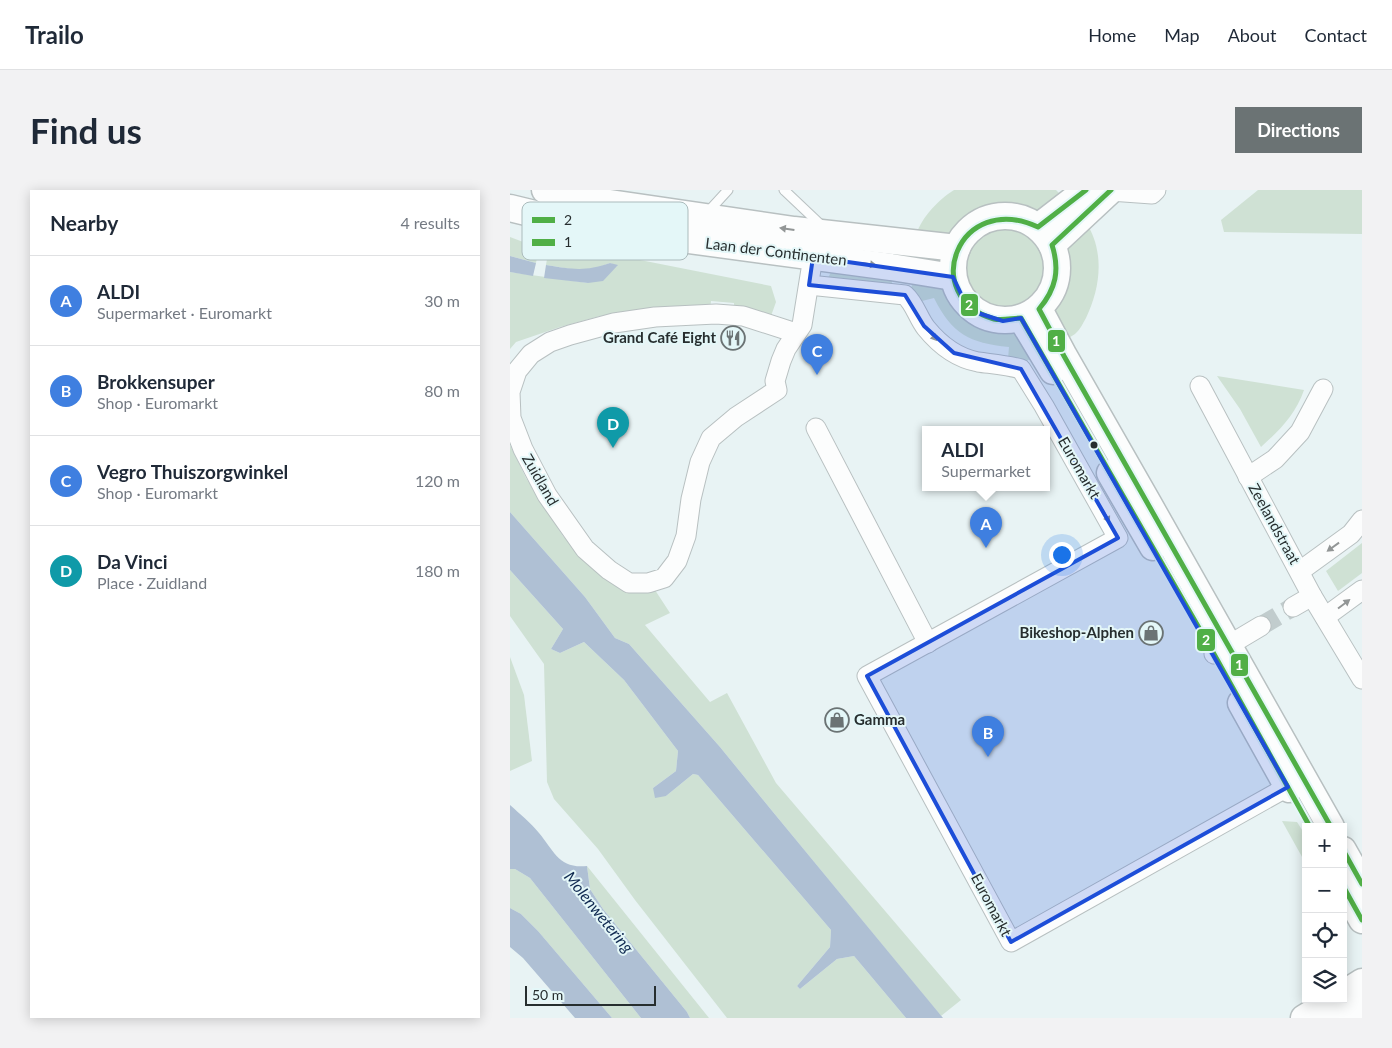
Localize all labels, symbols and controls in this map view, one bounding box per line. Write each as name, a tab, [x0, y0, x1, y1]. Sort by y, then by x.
text: Trailo	[25, 20, 84, 49]
text: Home	[1088, 24, 1136, 46]
text: Map	[1164, 24, 1200, 46]
text: About	[1228, 24, 1277, 46]
text: Contact	[1305, 24, 1367, 46]
button: Directions	[1235, 107, 1362, 153]
text: Find us	[30, 109, 142, 151]
legend	[522, 202, 688, 260]
text: Nearby	[50, 210, 118, 235]
text: 2	[564, 211, 572, 228]
text: 4 results	[400, 213, 460, 232]
one-way arrow	[778, 224, 794, 232]
text: 1	[564, 233, 572, 250]
street label: Laan der Continenten	[704, 233, 848, 269]
one-way arrow	[861, 260, 877, 268]
text: ALDI	[97, 280, 140, 303]
text: A	[60, 291, 72, 310]
text: 30 m	[424, 291, 460, 310]
line badge: 2	[960, 293, 979, 317]
text: 2	[965, 296, 973, 313]
text: Supermarket · Euromarkt	[97, 303, 272, 322]
restaurant icon: Grand Café Eight	[720, 325, 746, 351]
place label: Grand Café Eight	[603, 328, 716, 346]
one-way arrow	[927, 328, 938, 341]
line badge: 1	[1047, 329, 1066, 353]
text: 1	[1052, 332, 1060, 349]
pin: C	[801, 334, 833, 375]
text: Brokkensuper	[97, 370, 215, 393]
text: B	[61, 381, 71, 400]
text: 80 m	[424, 381, 460, 400]
text: Shop · Euromarkt	[97, 393, 218, 412]
pin: D	[597, 407, 629, 448]
popup	[922, 426, 1050, 491]
street label: Euromarkt	[1055, 433, 1105, 502]
text: ALDI	[941, 438, 984, 461]
unlabelled marker	[1089, 440, 1099, 450]
street label: Zuidland	[519, 450, 563, 509]
text: Vegro Thuiszorgwinkel	[97, 460, 288, 483]
text: Supermarket	[941, 461, 1031, 480]
text: C	[61, 471, 71, 490]
text: 120 m	[415, 471, 460, 490]
street label: Zeelandstraat	[1245, 480, 1305, 568]
text: Shop · Euromarkt	[97, 483, 218, 502]
pin: A	[970, 507, 1002, 548]
one-way arrow	[1102, 509, 1110, 523]
your location	[1049, 542, 1075, 568]
one-way arrow	[1326, 542, 1339, 552]
text: Da Vinci	[97, 550, 167, 573]
text: D	[60, 561, 72, 580]
text: 180 m	[415, 561, 460, 580]
text: Place · Zuidland	[97, 573, 207, 592]
one-way arrow	[1337, 599, 1351, 609]
shop icon: Bikeshop-Alphen	[1138, 620, 1164, 646]
place label: Bikeshop-Alphen	[1019, 623, 1134, 641]
line badge: 2	[1196, 628, 1216, 652]
text: 2	[1202, 631, 1210, 648]
line badge: 1	[1230, 653, 1249, 677]
text: 1	[1235, 656, 1243, 673]
shop icon: Gamma	[824, 707, 850, 733]
place label: Gamma	[854, 710, 905, 728]
pin: B	[972, 716, 1004, 757]
map controls	[1302, 823, 1347, 1003]
button: +	[1302, 823, 1347, 868]
water label: Molenwetering	[561, 867, 638, 956]
button: −	[1302, 868, 1347, 913]
street label: Euromarkt	[968, 870, 1016, 940]
button: locate	[1302, 913, 1347, 958]
button: layers	[1302, 958, 1347, 1003]
scale bar	[525, 983, 656, 1006]
text: 50 m	[532, 986, 563, 1003]

